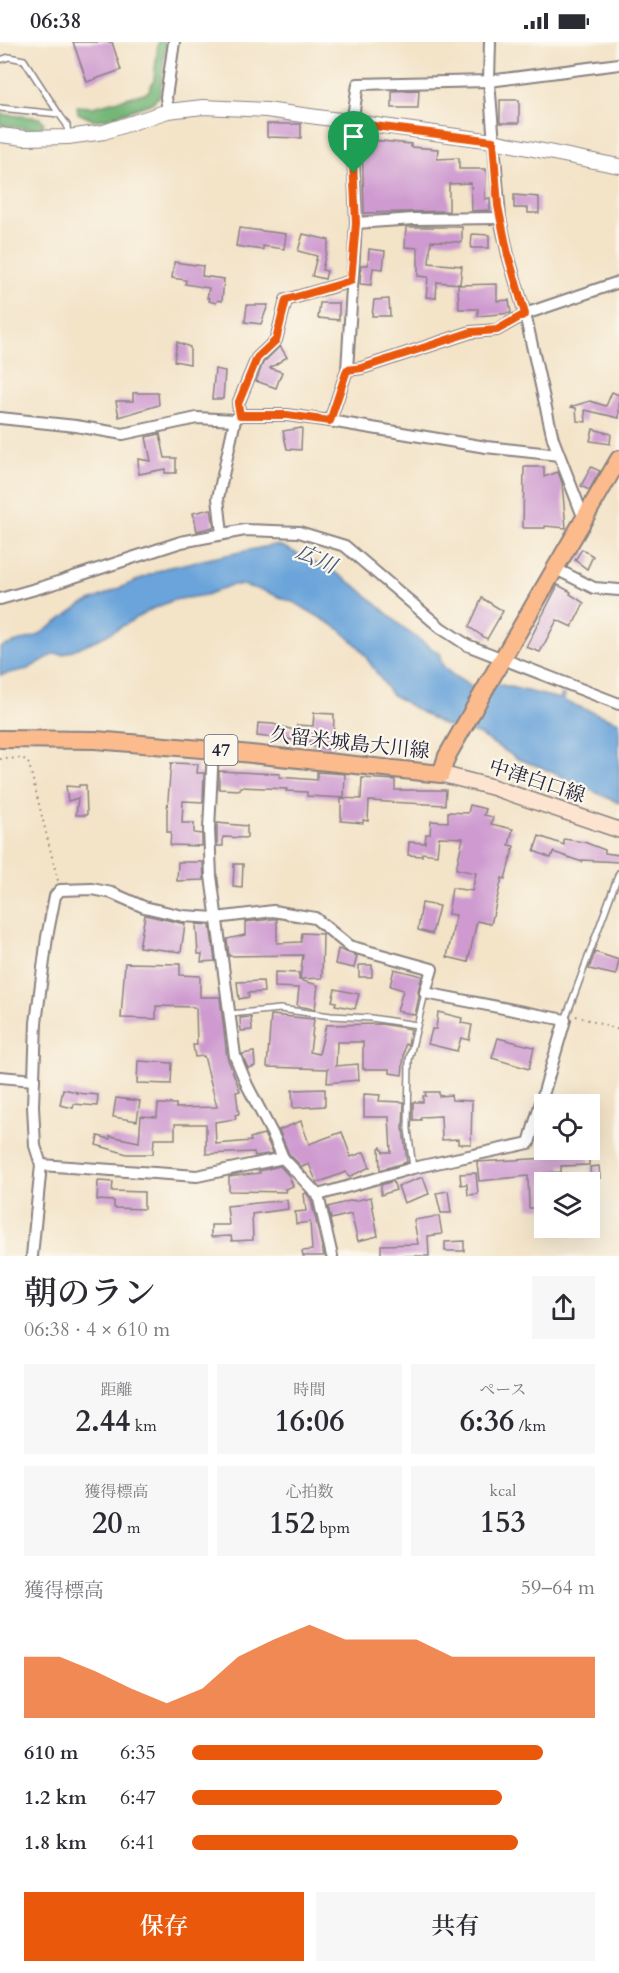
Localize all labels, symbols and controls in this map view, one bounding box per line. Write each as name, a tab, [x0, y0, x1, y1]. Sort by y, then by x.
text: 06:38	[30, 6, 81, 36]
pin	[328, 111, 379, 173]
icon: arrive	[337, 120, 370, 153]
water label: 広川	[291, 537, 343, 582]
street label: 久留米城島大川線	[269, 721, 431, 765]
road number: 47	[204, 735, 238, 765]
street label: 中津白口線	[485, 753, 589, 809]
map controls	[534, 1094, 600, 1238]
button: locate	[534, 1094, 600, 1160]
button: layers	[534, 1172, 600, 1238]
text: 朝のラン	[24, 1271, 156, 1316]
button: share	[532, 1276, 595, 1339]
text: 06:38 · 4 × 610 m	[24, 1316, 170, 1343]
text: 距離	[100, 1379, 132, 1401]
text: 時間	[293, 1379, 326, 1401]
text: ペース	[479, 1379, 526, 1401]
text: 2.44	[76, 1401, 130, 1442]
text: 16:06	[274, 1401, 345, 1442]
text: 6:36	[460, 1401, 514, 1442]
text: km	[130, 1415, 157, 1437]
text: /km	[514, 1415, 546, 1437]
text: kcal	[489, 1480, 516, 1502]
text: 獲得標高	[84, 1481, 148, 1503]
text: 心拍数	[285, 1481, 334, 1503]
text: 153	[480, 1502, 526, 1543]
text: 20	[92, 1503, 123, 1544]
text: 152	[269, 1503, 315, 1544]
text: m	[123, 1517, 140, 1539]
text: bpm	[315, 1517, 350, 1539]
text: 59–64 m	[521, 1574, 595, 1601]
text: 獲得標高	[24, 1577, 104, 1604]
text: 610 m	[24, 1739, 79, 1766]
text: 6:35	[120, 1739, 156, 1766]
text: 1.2 km	[24, 1784, 87, 1811]
text: 6:47	[120, 1784, 156, 1811]
text: 1.8 km	[24, 1829, 87, 1856]
text: 6:41	[120, 1829, 156, 1856]
button: 保存	[24, 1892, 304, 1961]
button: 共有	[316, 1892, 595, 1961]

